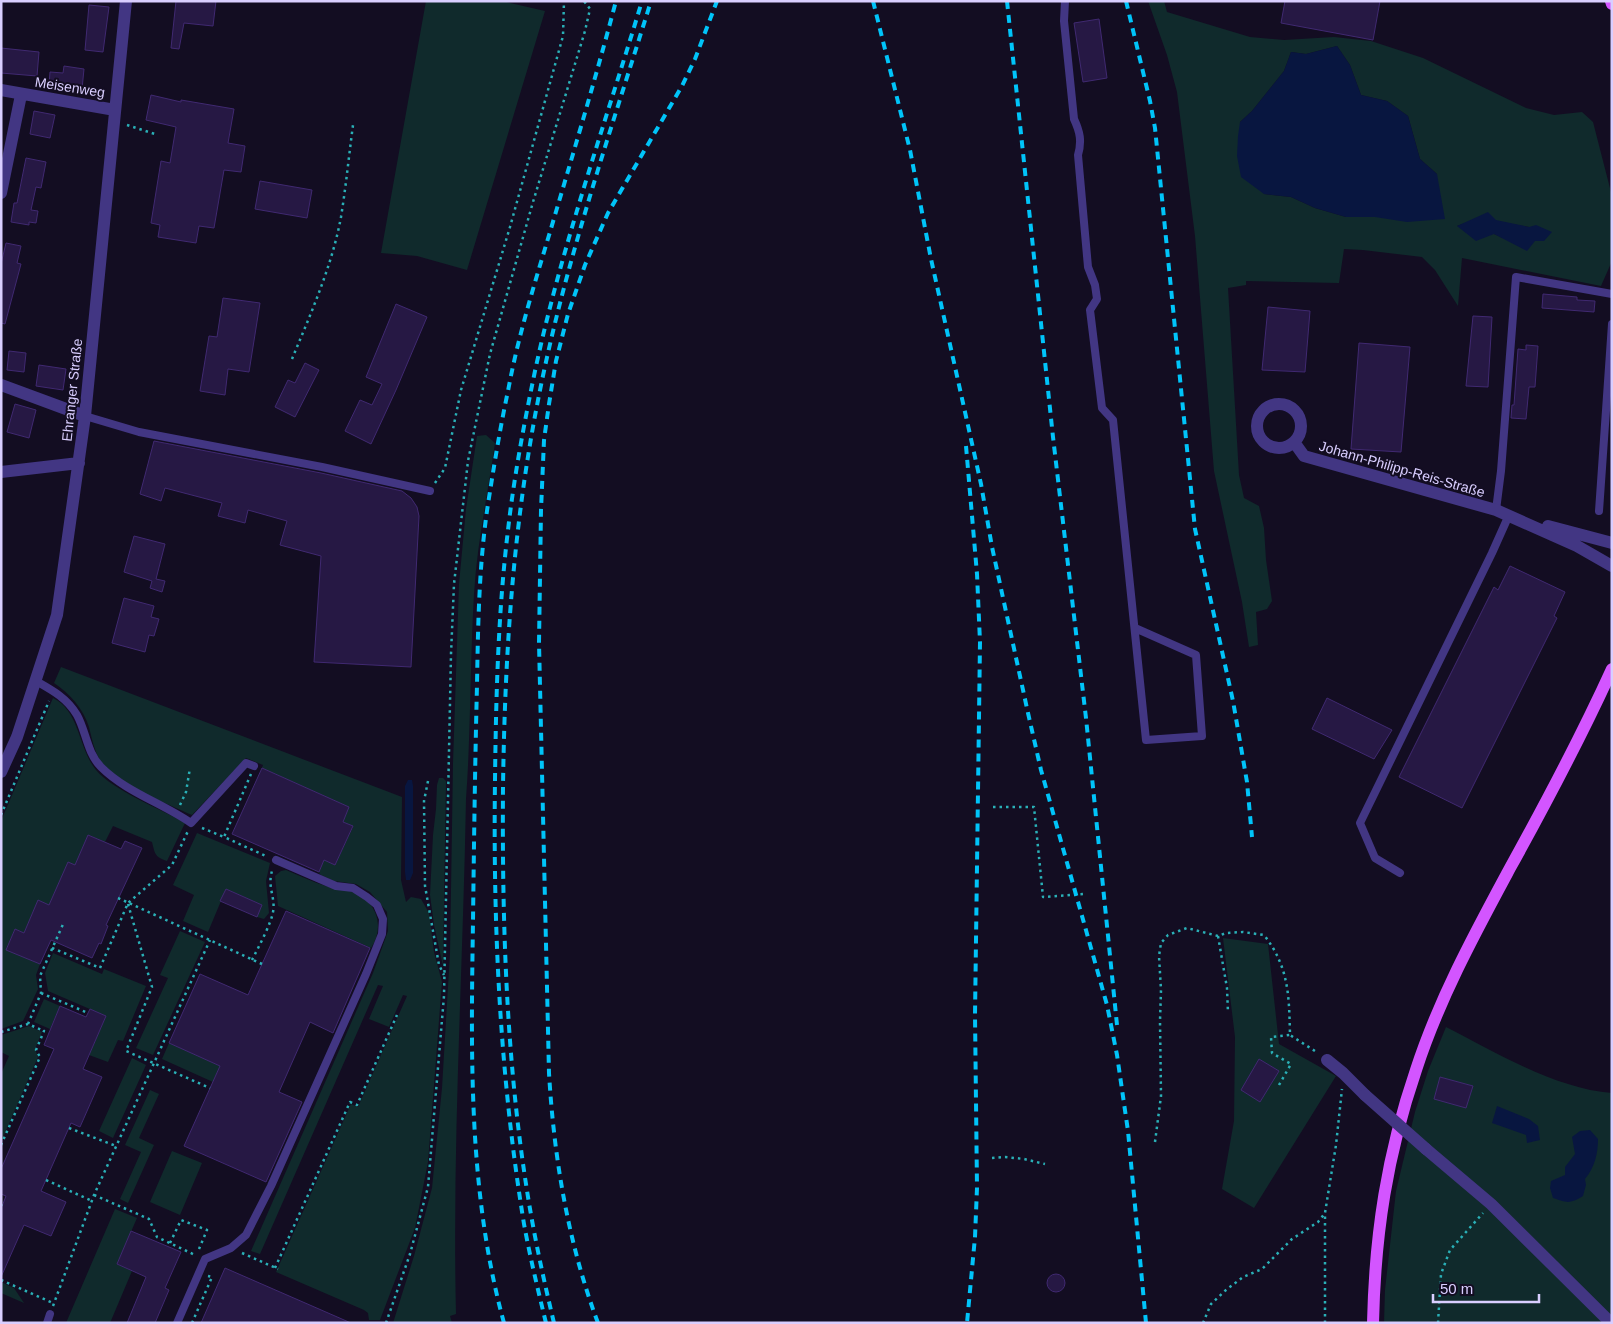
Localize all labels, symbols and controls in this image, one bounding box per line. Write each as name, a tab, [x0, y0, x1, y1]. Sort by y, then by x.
street label: Meisenweg	[34, 74, 106, 100]
street label: Ehranger Straße	[59, 337, 85, 442]
street label: Johann-Philipp-Reis-Straße	[1317, 438, 1487, 500]
scale bar	[1433, 1272, 1539, 1304]
text: 50 m	[1440, 1280, 1473, 1297]

